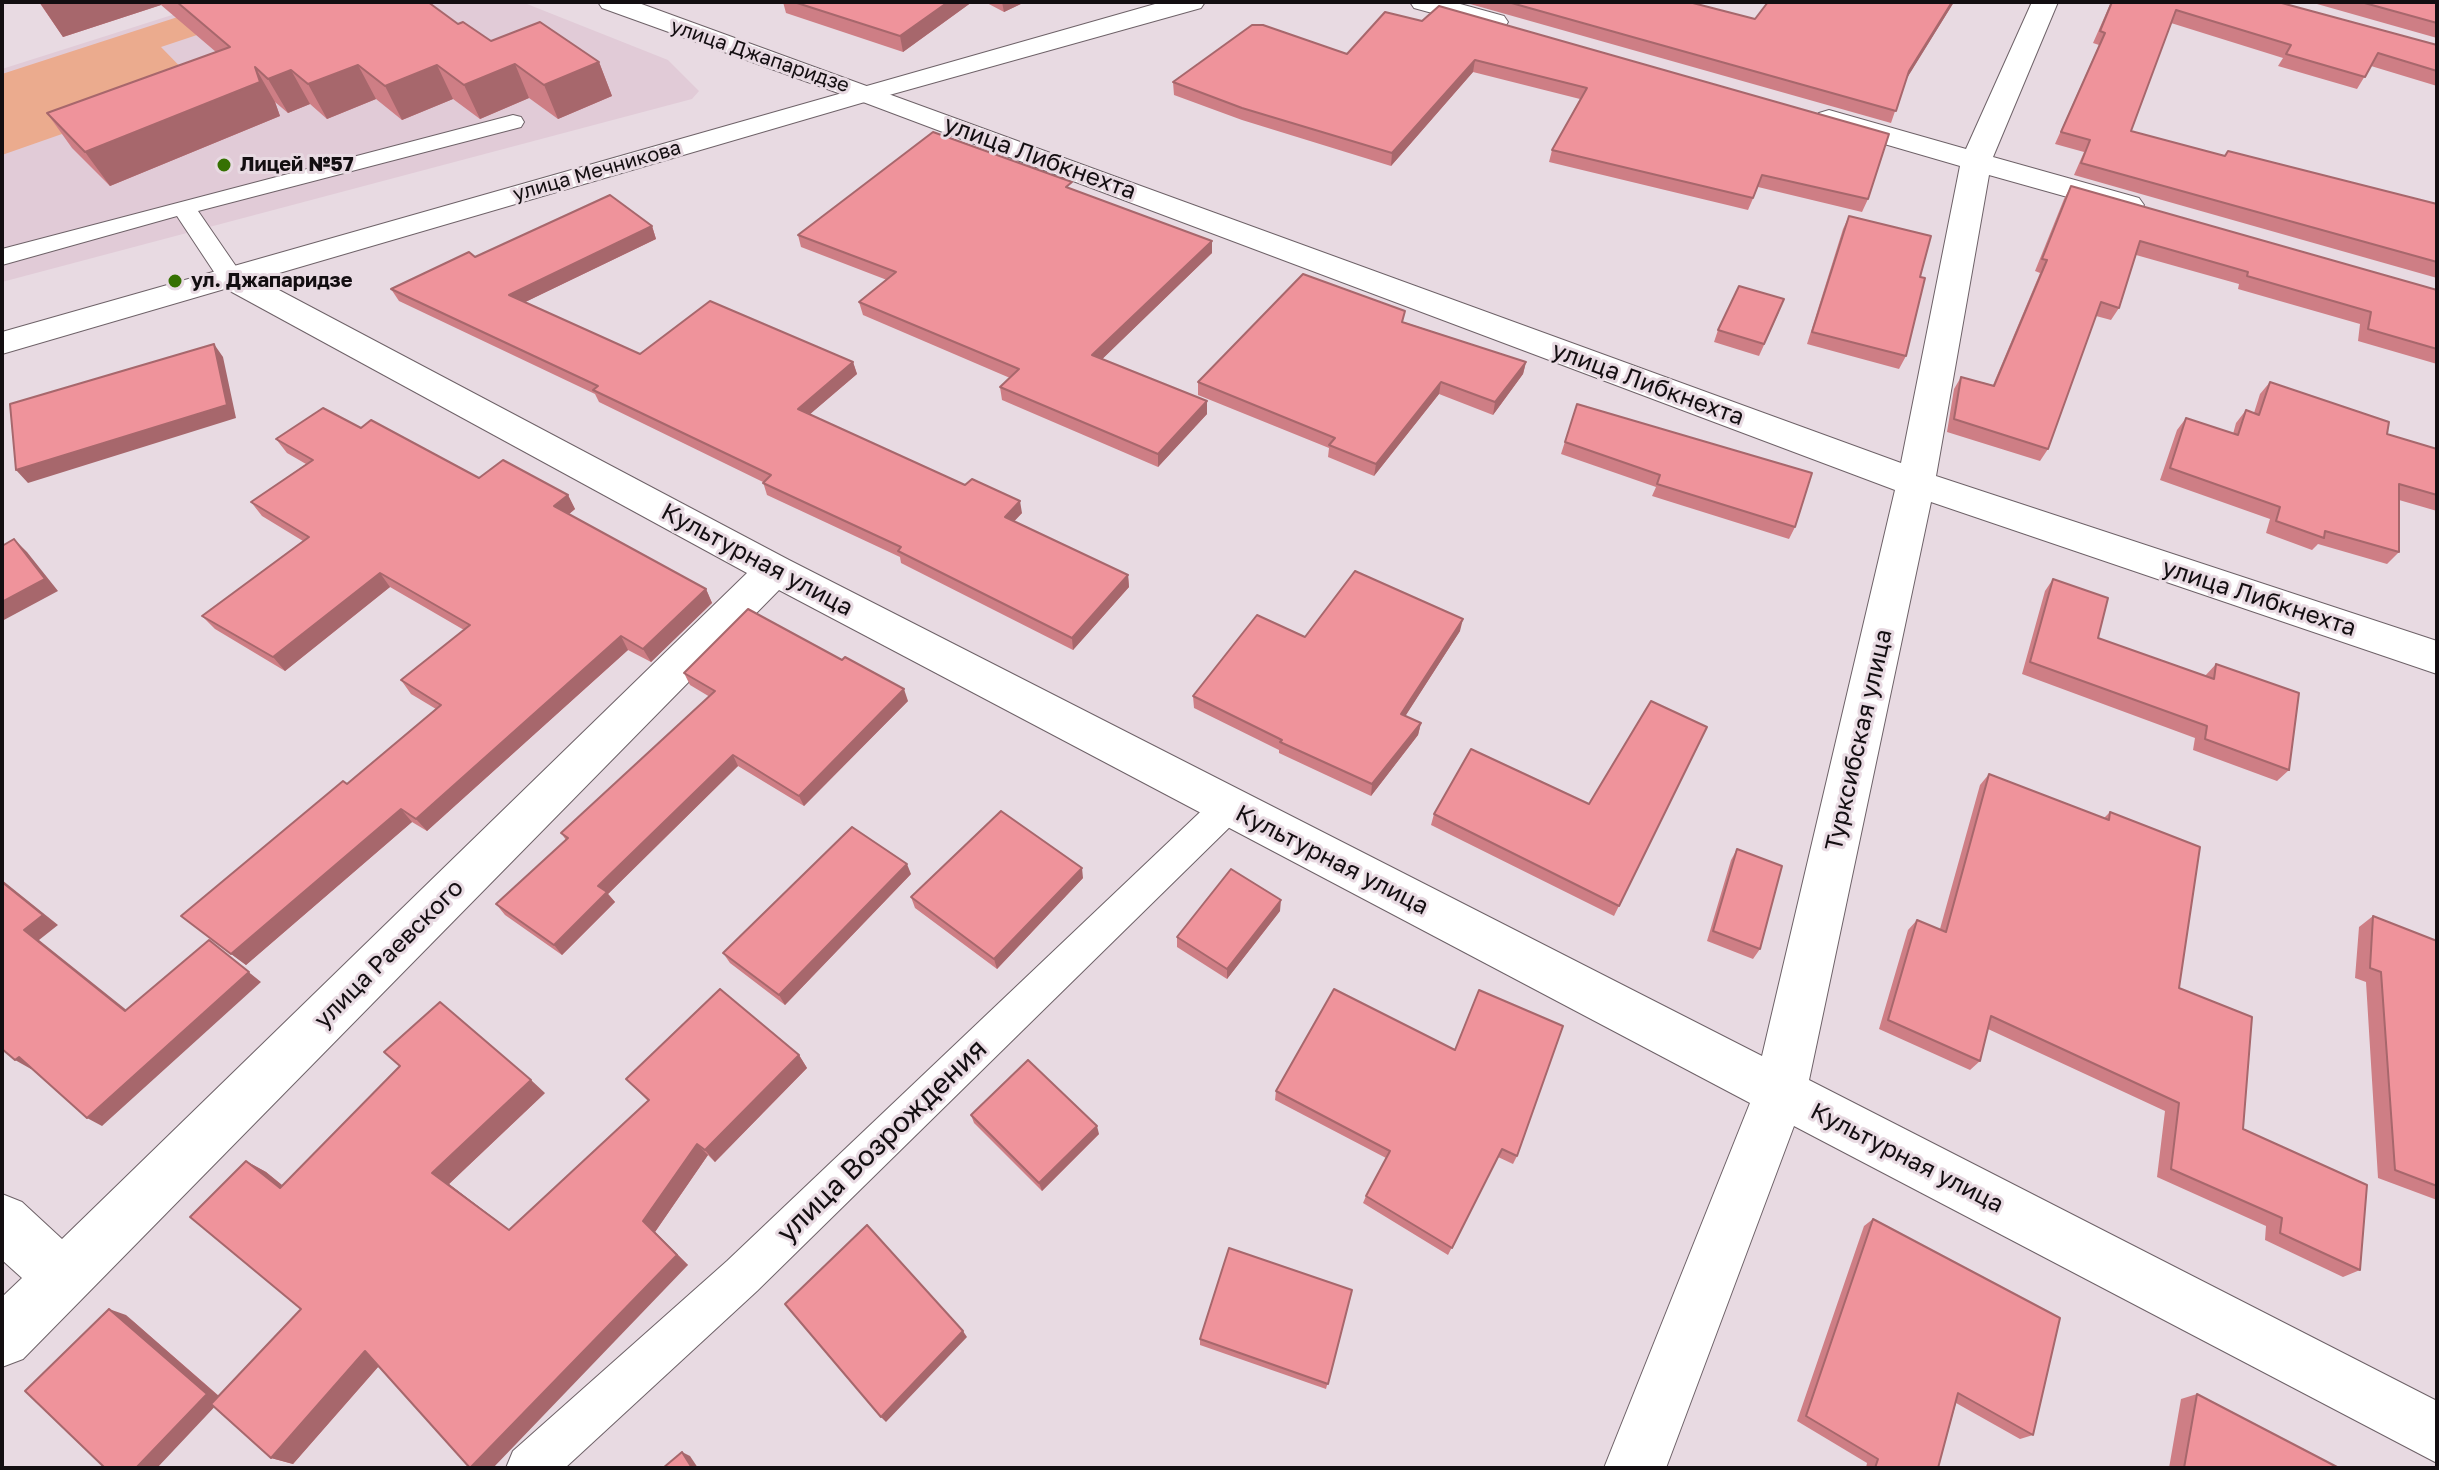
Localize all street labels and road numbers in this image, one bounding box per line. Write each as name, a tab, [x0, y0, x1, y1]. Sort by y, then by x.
street label: улица Джапаридзе	[667, 14, 853, 98]
street label: улица Либкнехта	[940, 110, 1140, 206]
street label: улица Мечникова	[510, 136, 684, 206]
street label: улица Либкнехта	[1548, 336, 1748, 432]
street label: Культурная улица	[656, 497, 858, 623]
street label: улица Либкнехта	[2158, 553, 2360, 643]
street label: Турксибская улица	[1819, 626, 1899, 854]
street label: Культурная улица	[1231, 799, 1433, 921]
street label: улица Раевского	[308, 873, 470, 1035]
street label: улица Возрождения	[770, 1032, 994, 1250]
street label: Культурная улица	[1806, 1097, 2008, 1219]

